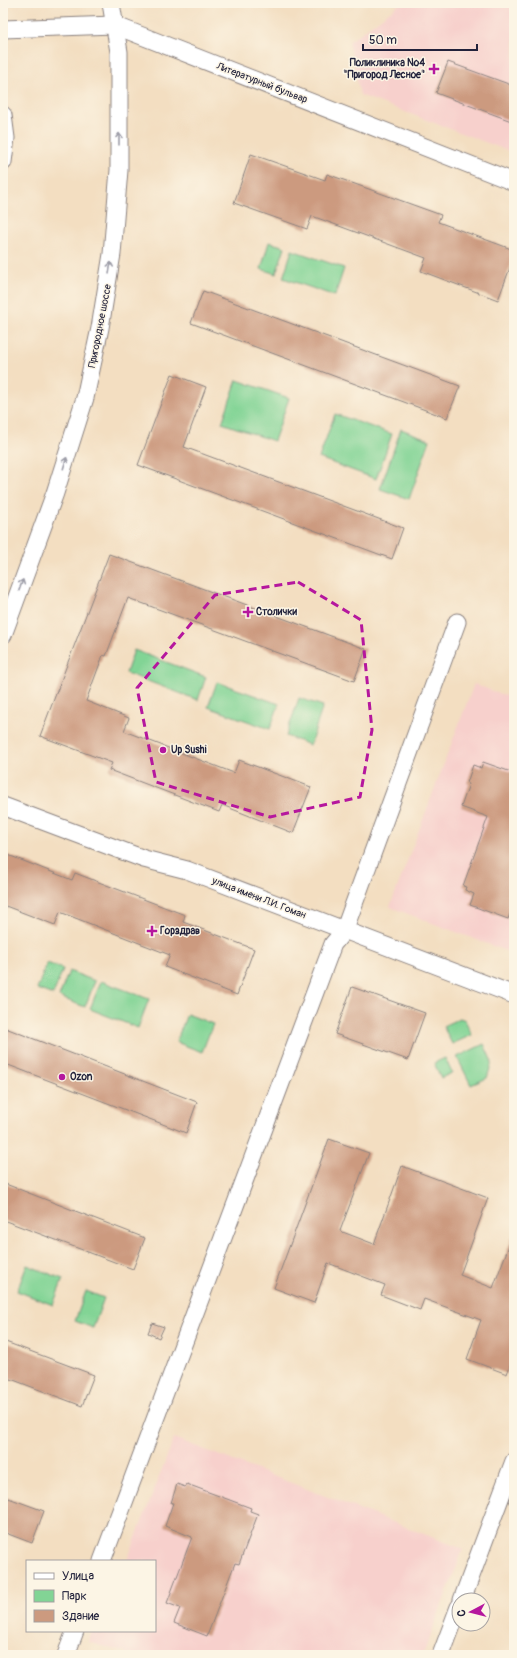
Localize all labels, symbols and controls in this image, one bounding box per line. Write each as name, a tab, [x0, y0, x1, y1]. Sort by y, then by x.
scale bar	[363, 26, 477, 52]
text: 50 m	[369, 33, 397, 48]
place label: Поликлиника №4 "Пригород Лесное"	[343, 57, 425, 81]
street label: Литературный бульвар	[214, 60, 309, 106]
marker: Поликлиника №4 "Пригород Лесное"	[428, 63, 440, 75]
one-way arrow	[115, 133, 123, 146]
one-way arrow	[106, 262, 114, 275]
street label: Пригородное шоссе	[86, 283, 114, 369]
one-way arrow	[62, 457, 69, 470]
one-way arrow	[18, 580, 26, 592]
place label: Столички	[256, 606, 297, 618]
marker: Столички	[243, 607, 253, 617]
place label: Up Sushi	[171, 744, 207, 756]
marker: Up Sushi	[158, 745, 168, 755]
street label: улица имени Л.И. Гоман	[209, 874, 308, 921]
place label: Горздрав	[160, 925, 200, 937]
marker: Горздрав	[147, 926, 157, 936]
place label: Ozon	[70, 1071, 93, 1083]
marker: Ozon	[57, 1072, 67, 1082]
legend	[26, 1560, 156, 1632]
text: Улица	[62, 1569, 94, 1584]
text: Парк	[62, 1589, 87, 1604]
north arrow	[451, 1592, 491, 1632]
text: Здание	[62, 1609, 99, 1624]
text: С	[455, 1609, 468, 1617]

